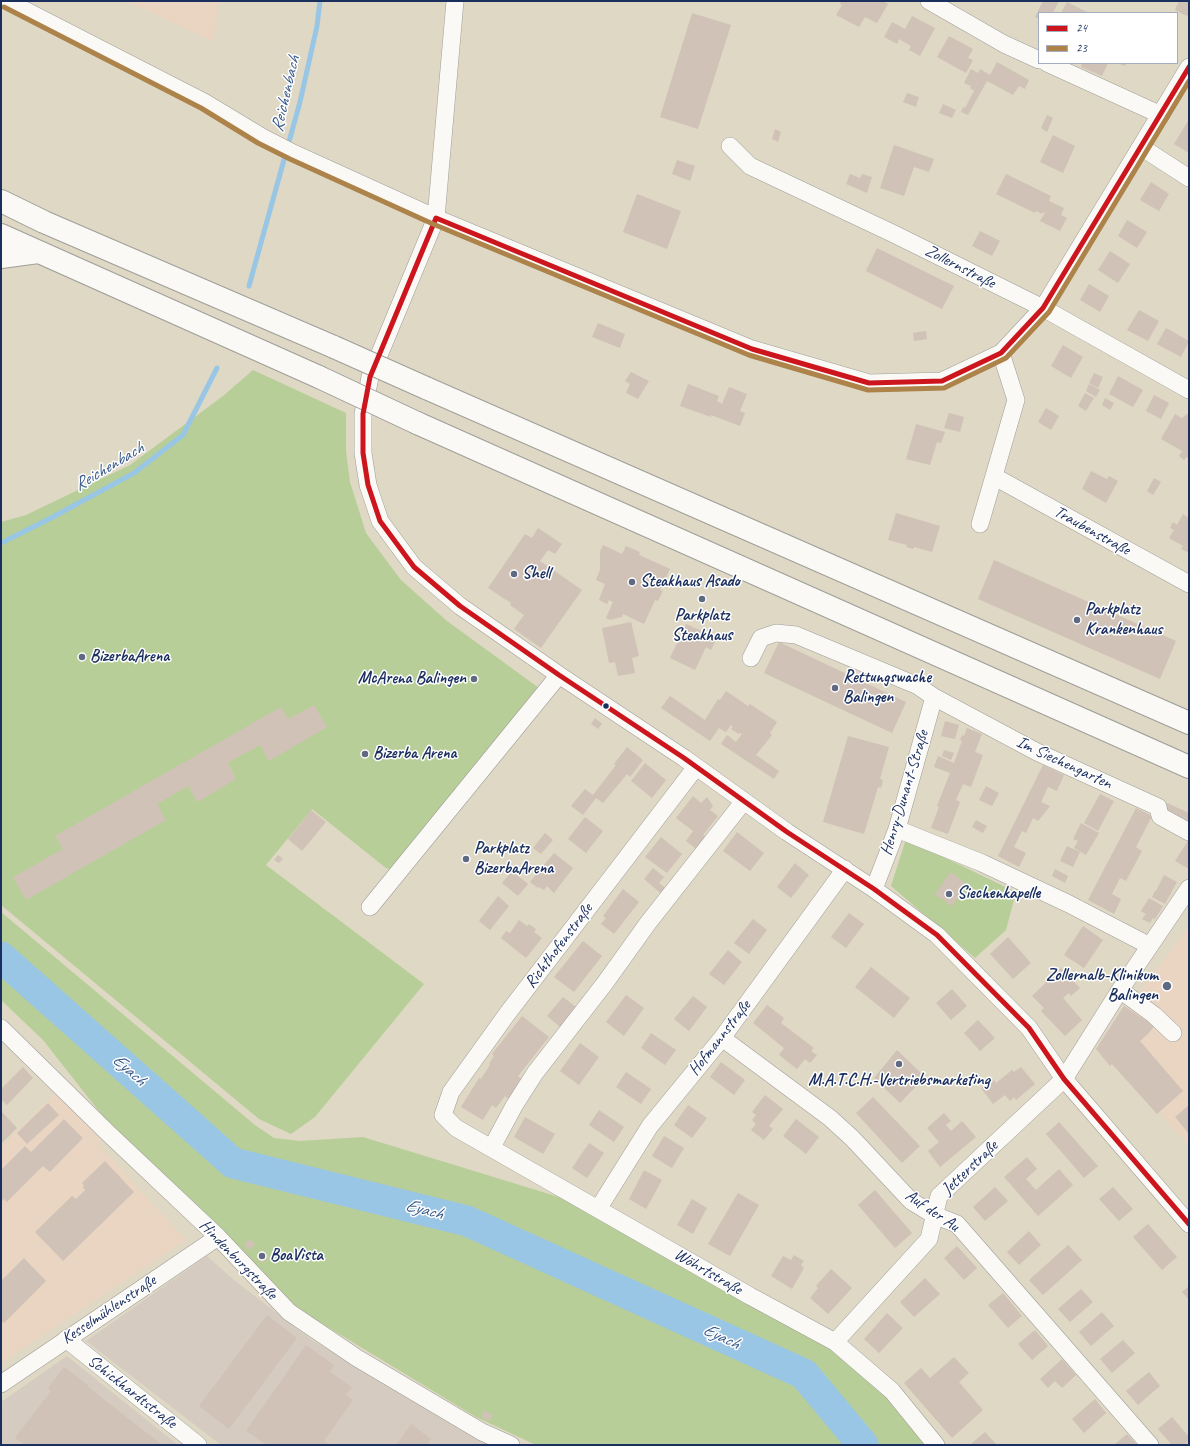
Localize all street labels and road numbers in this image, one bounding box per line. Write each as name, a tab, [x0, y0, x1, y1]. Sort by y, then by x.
street label: Zollernstraße	[921, 241, 999, 293]
street label: Traubenstraße	[1050, 502, 1134, 560]
street label: Henry-Dunant-Straße	[876, 728, 934, 858]
street label: Im Siechengarten	[1013, 732, 1115, 794]
street label: Richthofenstraße	[520, 900, 598, 992]
street label: Hofmannstraße	[684, 996, 756, 1080]
street label: Jetterstraße	[938, 1136, 1002, 1200]
street label: Auf der Au	[901, 1185, 963, 1237]
street label: Hindenburgstraße	[195, 1216, 281, 1304]
street label: Wöhrtstraße	[670, 1244, 746, 1300]
street label: Kesselmühlenstraße	[58, 1271, 160, 1349]
street label: Schickhardtstraße	[83, 1351, 181, 1433]

